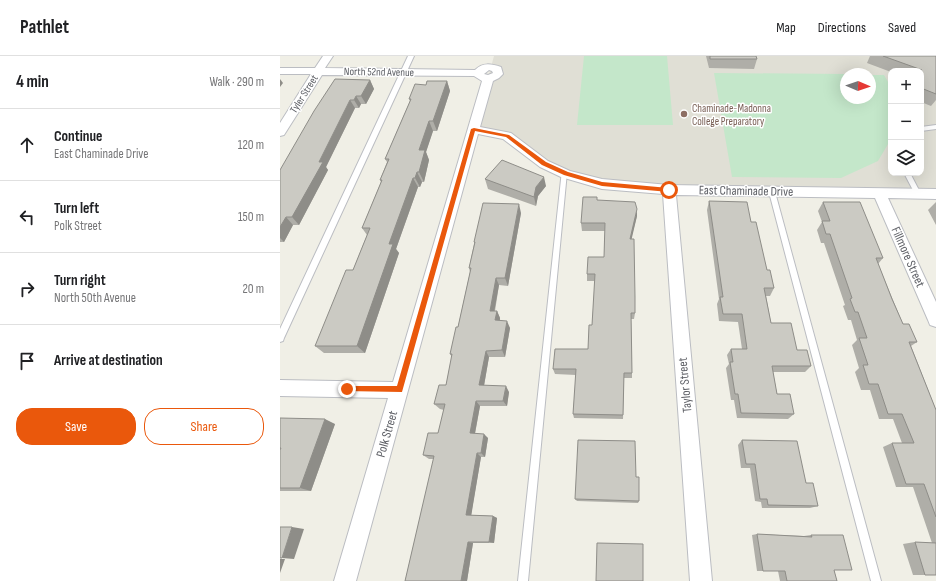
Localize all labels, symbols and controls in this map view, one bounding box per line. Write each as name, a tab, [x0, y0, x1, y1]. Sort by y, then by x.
text: Pathlet	[20, 16, 69, 39]
text: Map	[776, 19, 796, 36]
text: Directions	[818, 19, 866, 36]
text: Saved	[888, 19, 916, 36]
street label: North 52nd Avenue	[344, 65, 414, 79]
north arrow	[840, 68, 876, 104]
map controls	[888, 68, 924, 176]
button: +	[888, 68, 924, 104]
text: 4 min	[16, 72, 49, 92]
street label: Tyler Street	[287, 72, 321, 116]
text: Walk · 290 m	[209, 74, 264, 90]
place label: Chaminade-Madonna College Preparatory	[692, 102, 771, 128]
button: −	[888, 104, 924, 140]
marker: Chaminade-Madonna College Preparatory	[679, 109, 689, 119]
text: Continue	[54, 127, 103, 146]
icon: ahead	[16, 134, 38, 156]
text: 120 m	[238, 137, 264, 153]
button: layers	[888, 140, 924, 176]
text: East Chaminade Drive	[54, 146, 148, 162]
route start	[660, 181, 678, 199]
street label: East Chaminade Drive	[699, 182, 793, 200]
text: Turn left	[54, 199, 99, 218]
icon: left	[16, 206, 38, 228]
text: 150 m	[238, 209, 264, 225]
text: Polk Street	[54, 218, 102, 234]
street label: Fillmore Street	[888, 224, 928, 290]
text: Turn right	[54, 271, 106, 290]
icon: right	[16, 278, 38, 300]
text: 20 m	[242, 281, 264, 297]
text: North 50th Avenue	[54, 290, 136, 306]
icon: arrive	[16, 350, 38, 372]
text: Arrive at destination	[54, 351, 163, 370]
street label: Taylor Street	[675, 357, 695, 413]
route end	[338, 380, 356, 398]
button: Save	[16, 408, 136, 445]
button: Share	[144, 408, 264, 445]
street label: Polk Street	[373, 409, 401, 459]

